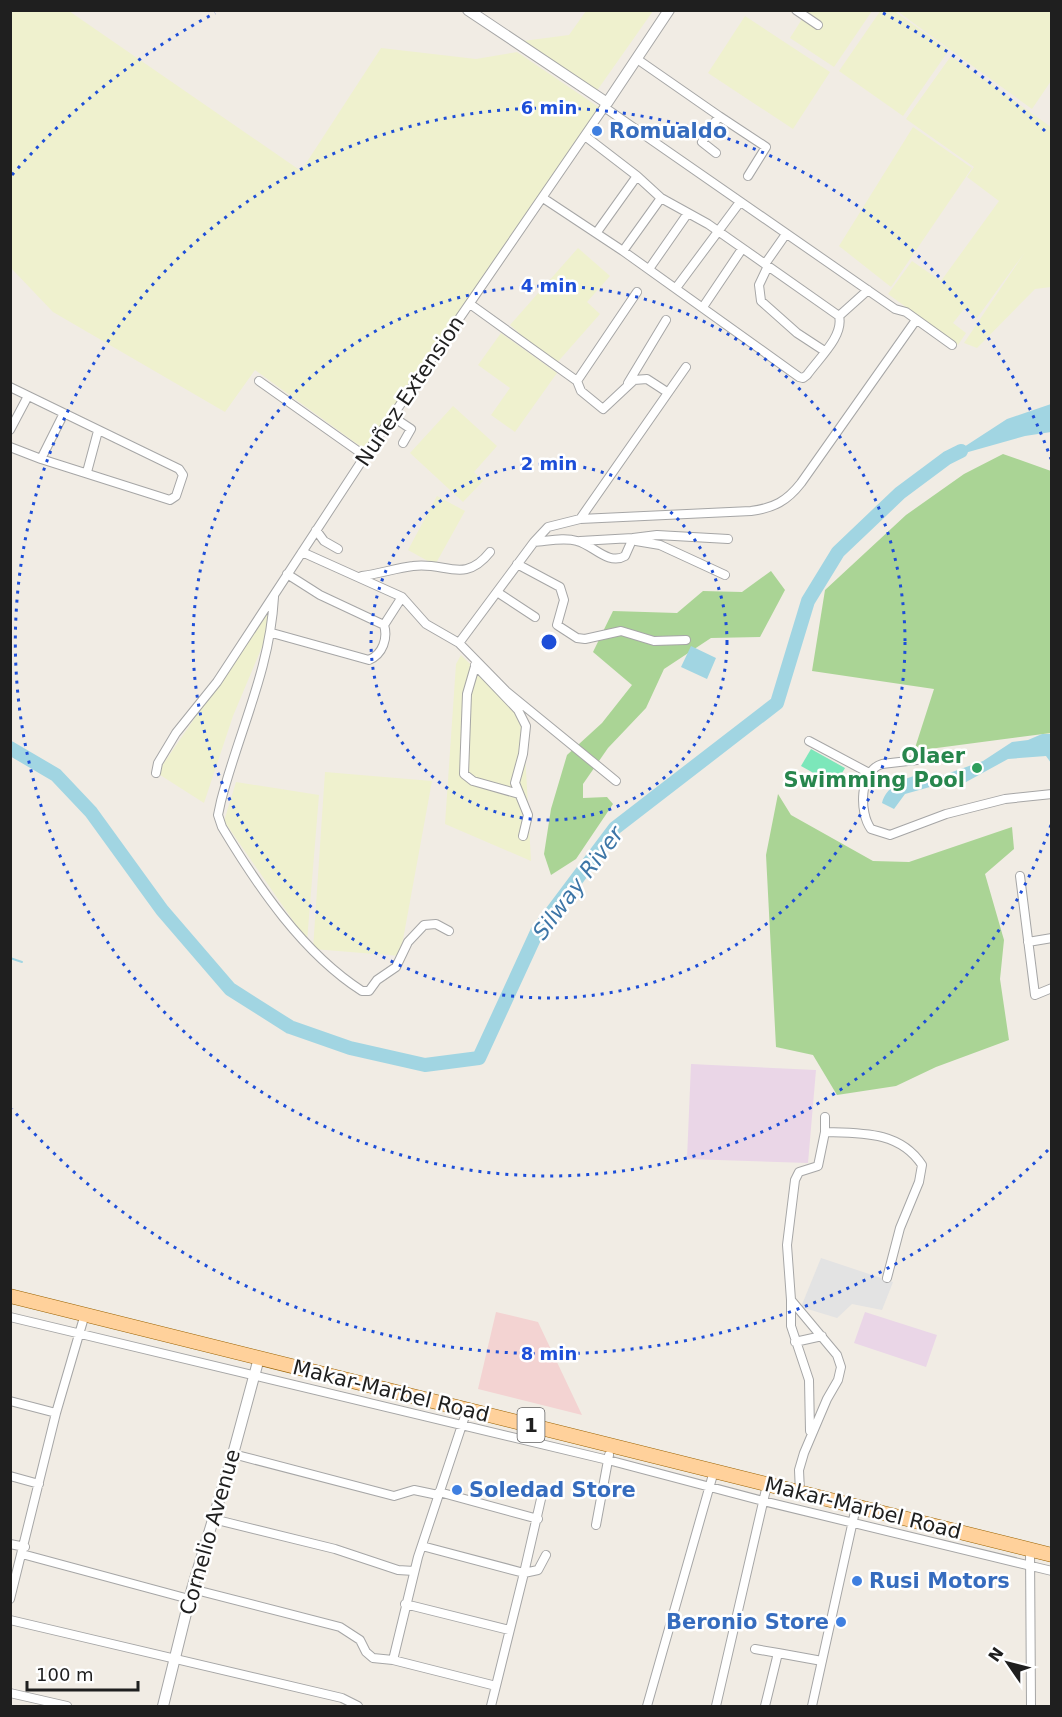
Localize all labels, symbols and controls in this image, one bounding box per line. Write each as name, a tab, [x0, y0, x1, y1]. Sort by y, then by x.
text: 6 min	[521, 97, 577, 118]
place label: Romualdo	[609, 119, 727, 143]
marker: Romualdo	[590, 124, 604, 138]
text: 4 min	[521, 275, 577, 296]
street label: Nuñez Extension	[351, 311, 469, 471]
text: 2 min	[521, 453, 577, 474]
centre of rings	[539, 632, 559, 652]
place label: Olaer Swimming Pool	[784, 744, 966, 792]
marker: Olaer Swimming Pool	[970, 761, 984, 775]
water label: Silway River	[527, 820, 630, 944]
text: 8 min	[521, 1343, 577, 1364]
street label: Makar-Marbel Road	[290, 1355, 492, 1427]
road number: 1	[518, 1408, 544, 1442]
street label: Cornelio Avenue	[175, 1446, 245, 1618]
street label: Makar-Marbel Road	[762, 1472, 964, 1544]
place label: Soledad Store	[469, 1478, 636, 1502]
marker: Soledad Store	[450, 1483, 464, 1497]
place label: Rusi Motors	[869, 1569, 1010, 1593]
marker: Rusi Motors	[850, 1574, 864, 1588]
place label: Beronio Store	[666, 1610, 829, 1634]
marker: Beronio Store	[834, 1615, 848, 1629]
north arrow	[978, 1633, 1038, 1693]
text: N	[985, 1644, 1008, 1666]
scale bar	[27, 1654, 138, 1692]
text: 100 m	[36, 1664, 94, 1685]

